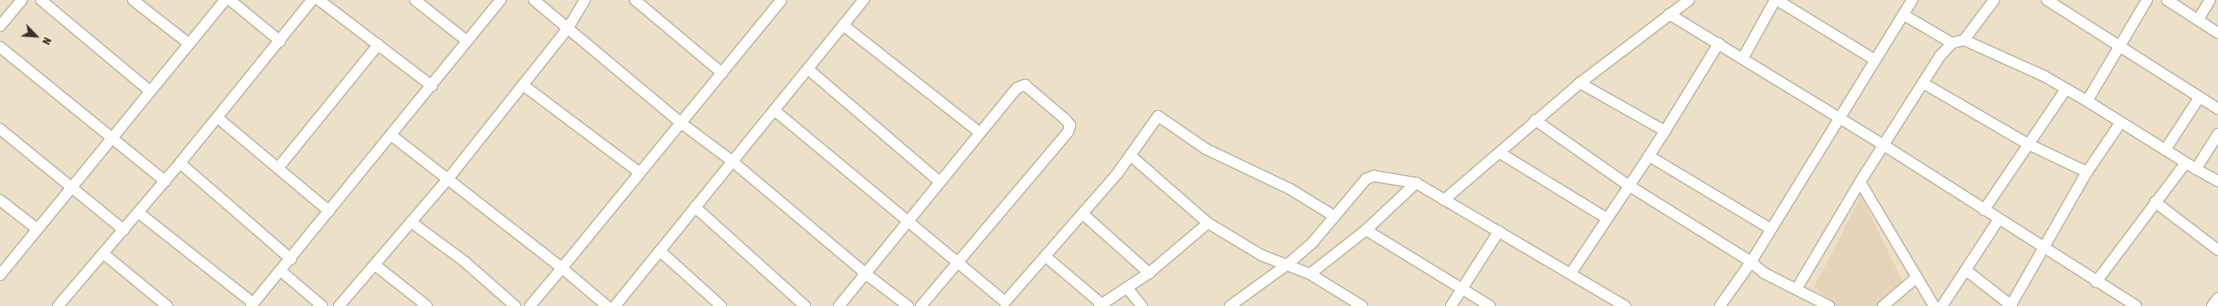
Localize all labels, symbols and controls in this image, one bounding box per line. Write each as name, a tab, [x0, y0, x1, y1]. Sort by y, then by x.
north arrow	[16, 16, 56, 56]
text: N	[40, 36, 54, 47]

